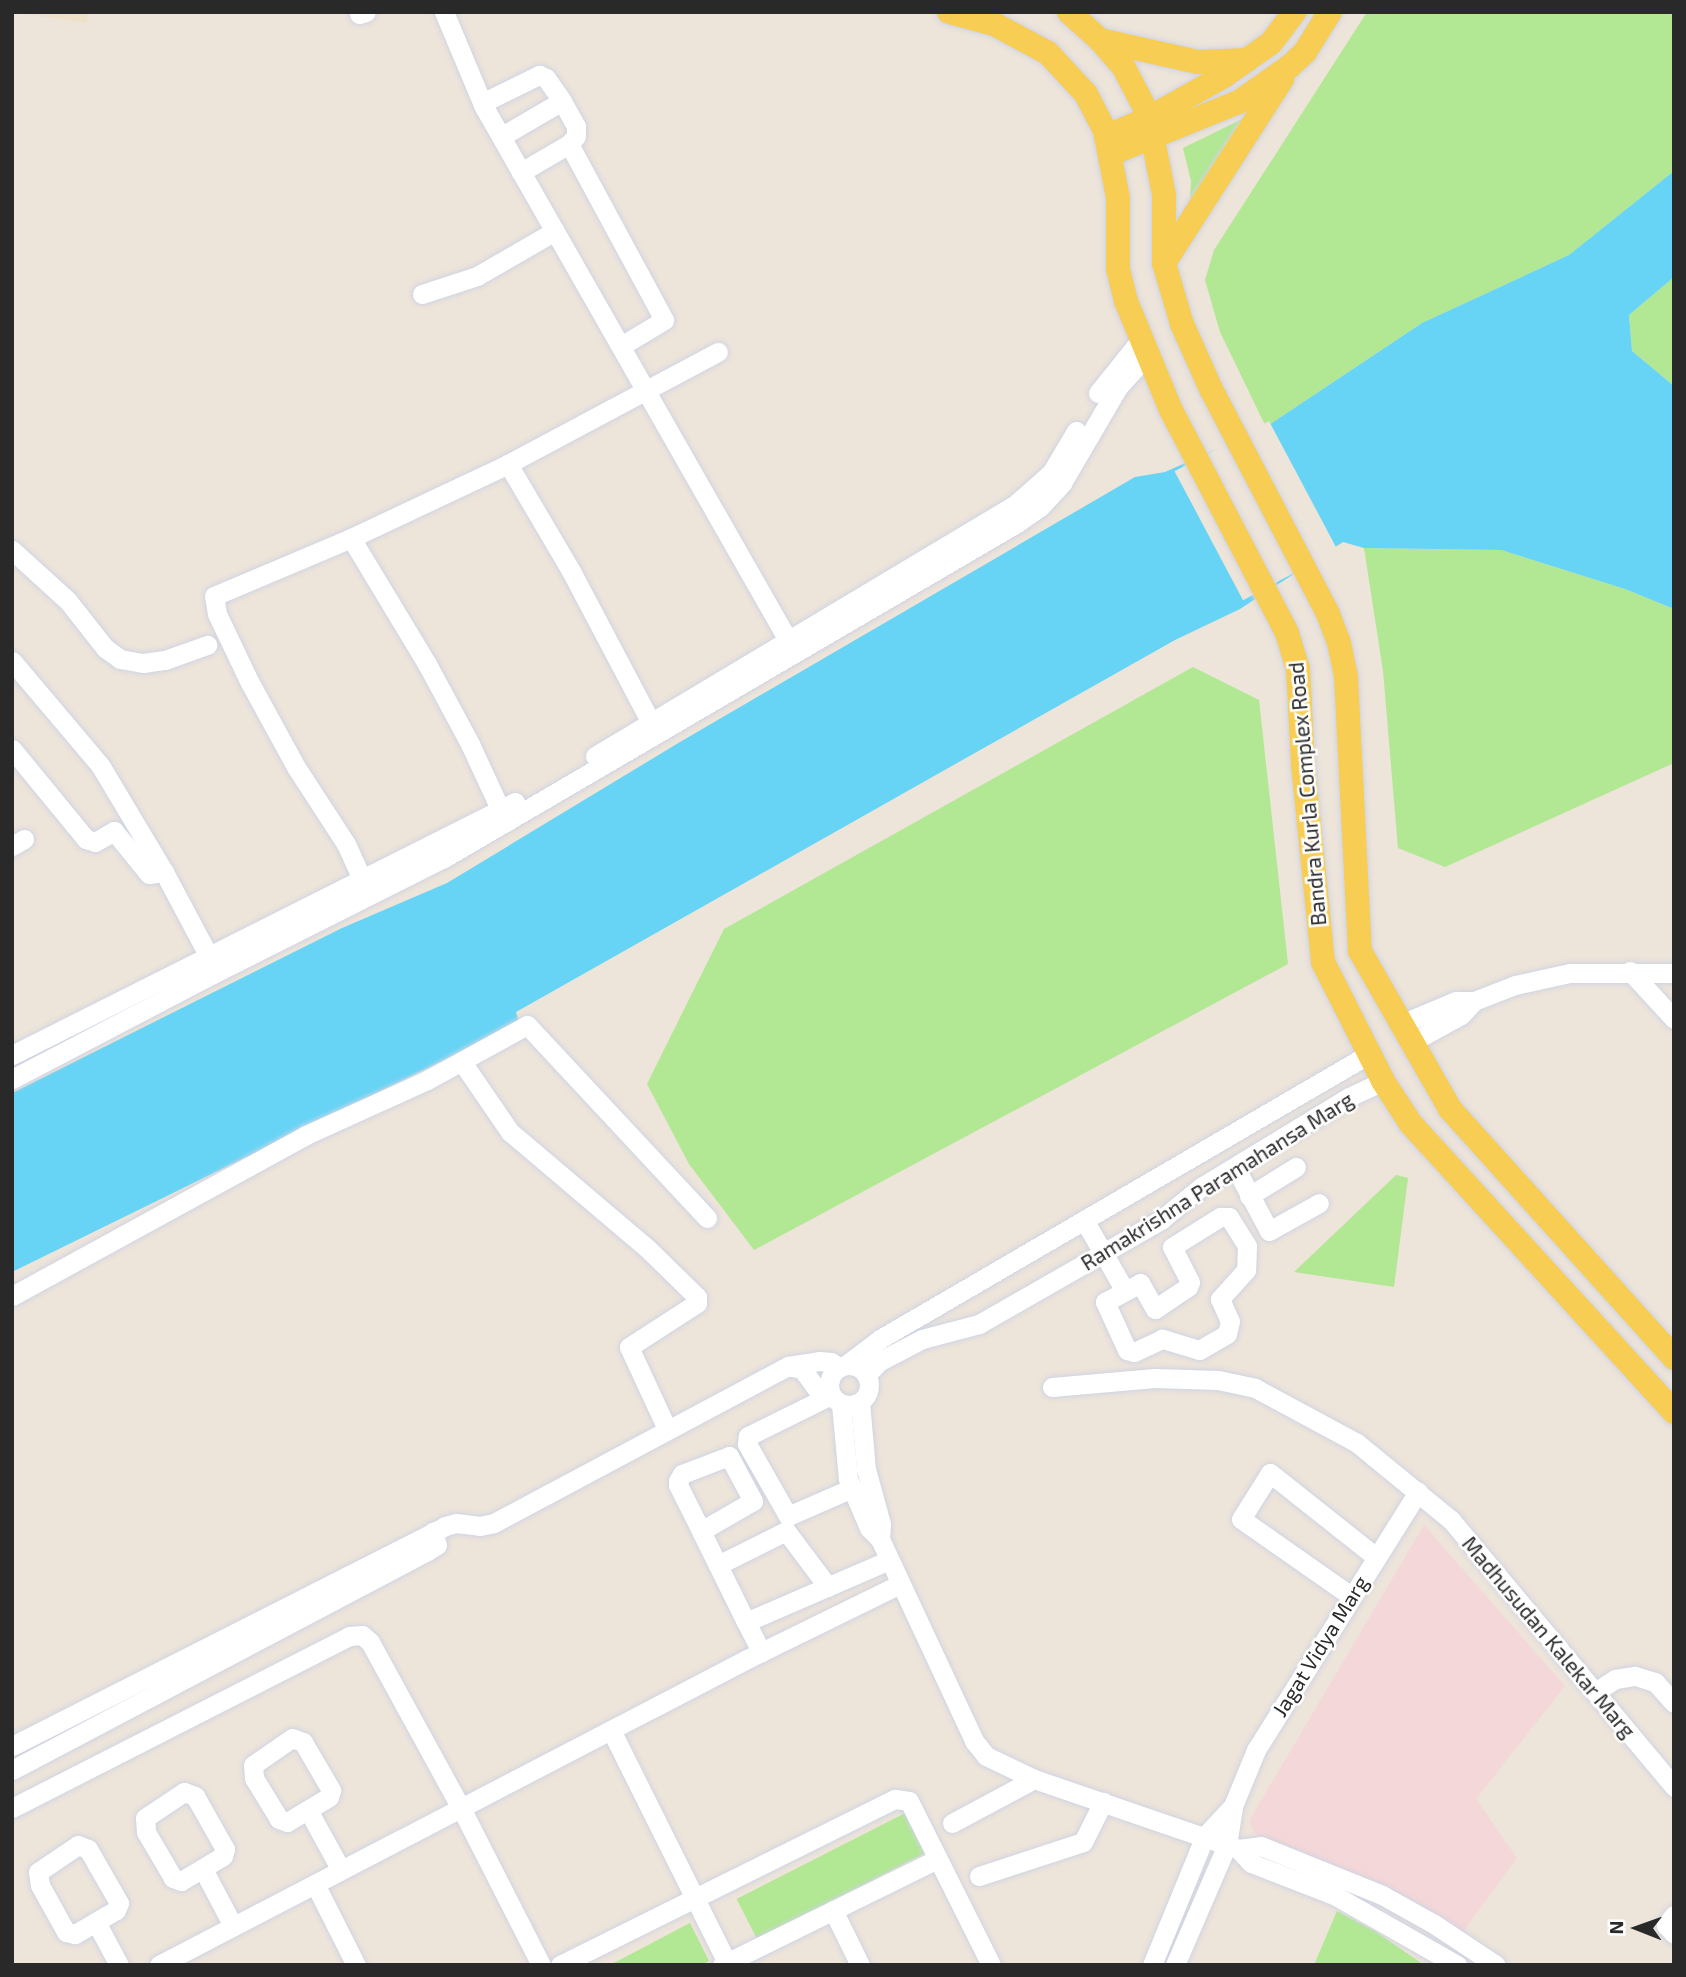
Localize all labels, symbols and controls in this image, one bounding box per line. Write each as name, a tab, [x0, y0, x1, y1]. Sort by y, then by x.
street label: Bandra Kurla Complex Road	[1283, 661, 1331, 927]
street label: Ramakrishna Paramahansa Marg	[1076, 1086, 1358, 1276]
street label: Madhusudan Kalekar Marg	[1457, 1531, 1641, 1743]
street label: Jagat Vidya Marg	[1266, 1571, 1374, 1721]
north arrow	[1602, 1893, 1672, 1963]
text: N	[1604, 1921, 1627, 1935]

